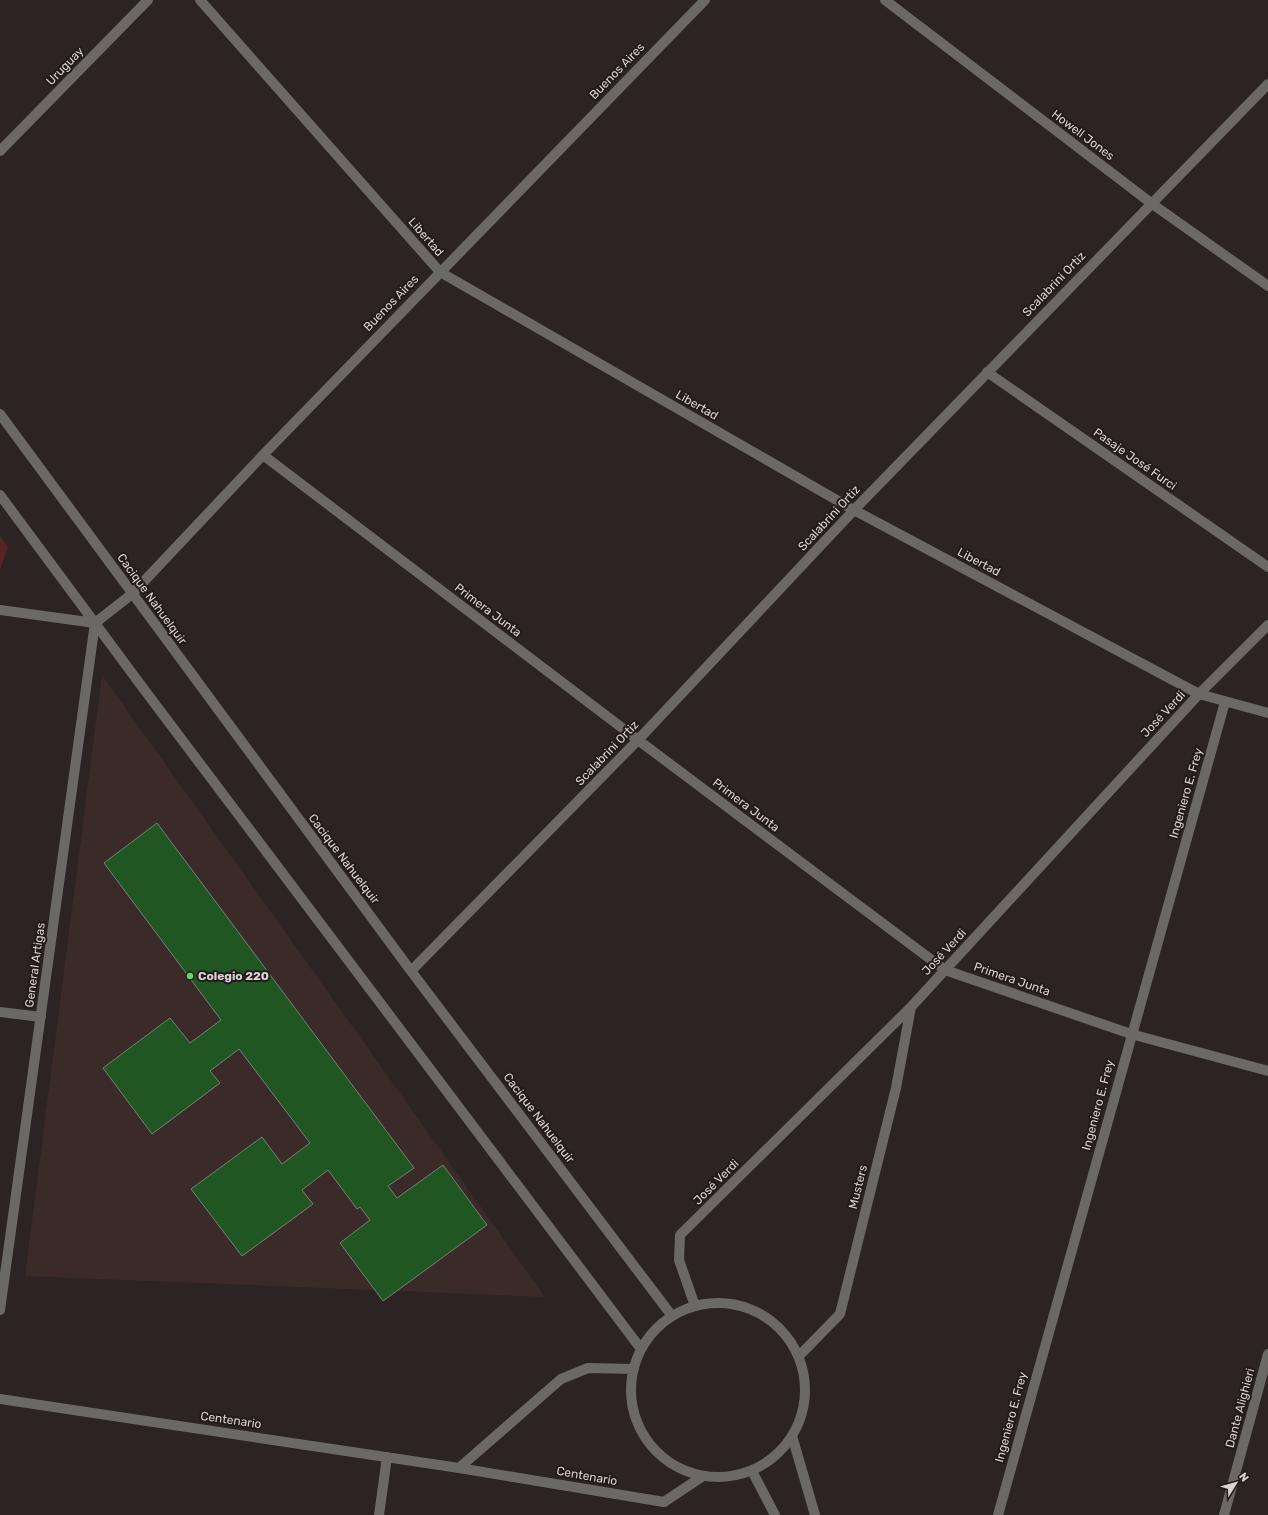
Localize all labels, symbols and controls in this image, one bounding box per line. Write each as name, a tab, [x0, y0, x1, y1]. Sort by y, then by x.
street label: Buenos Aires	[587, 40, 647, 102]
street label: Uruguay	[43, 44, 87, 88]
street label: Howell Jones	[1049, 107, 1117, 163]
street label: Libertad	[405, 215, 447, 259]
street label: Scalabrini Ortiz	[1020, 249, 1088, 319]
street label: Buenos Aires	[361, 272, 421, 334]
street label: Libertad	[673, 387, 721, 423]
street label: Pasaje José Furci	[1091, 425, 1179, 493]
street label: Scalabrini Ortiz	[795, 482, 863, 554]
street label: Libertad	[955, 545, 1003, 579]
street label: Cacique Nahuelquir	[114, 551, 190, 648]
street label: Primera Junta	[452, 580, 524, 640]
street label: José Verdi	[1138, 688, 1188, 740]
street label: Scalabrini Ortiz	[573, 718, 641, 788]
street label: Ingeniero E. Frey	[1166, 746, 1206, 840]
street label: Primera Junta	[710, 775, 782, 835]
street label: Cacique Nahuelquir	[306, 811, 383, 907]
street label: General Artigas	[22, 922, 48, 1008]
street label: José Verdi	[919, 926, 969, 978]
street label: Primera Junta	[972, 959, 1052, 999]
place label: Colegio 220	[198, 969, 269, 983]
marker: Colegio 220	[185, 971, 195, 981]
street label: Ingeniero E. Frey	[1079, 1058, 1117, 1152]
street label: Cacique Nahuelquir	[501, 1070, 578, 1166]
street label: José Verdi	[690, 1156, 742, 1208]
street label: Musters	[846, 1163, 870, 1211]
street label: Dante Alighieri	[1223, 1367, 1257, 1449]
street label: Ingeniero E. Frey	[992, 1370, 1030, 1464]
street label: Centenario	[200, 1409, 263, 1431]
north arrow	[1216, 1463, 1256, 1503]
street label: Centenario	[555, 1464, 619, 1488]
text: N	[1236, 1470, 1251, 1484]

